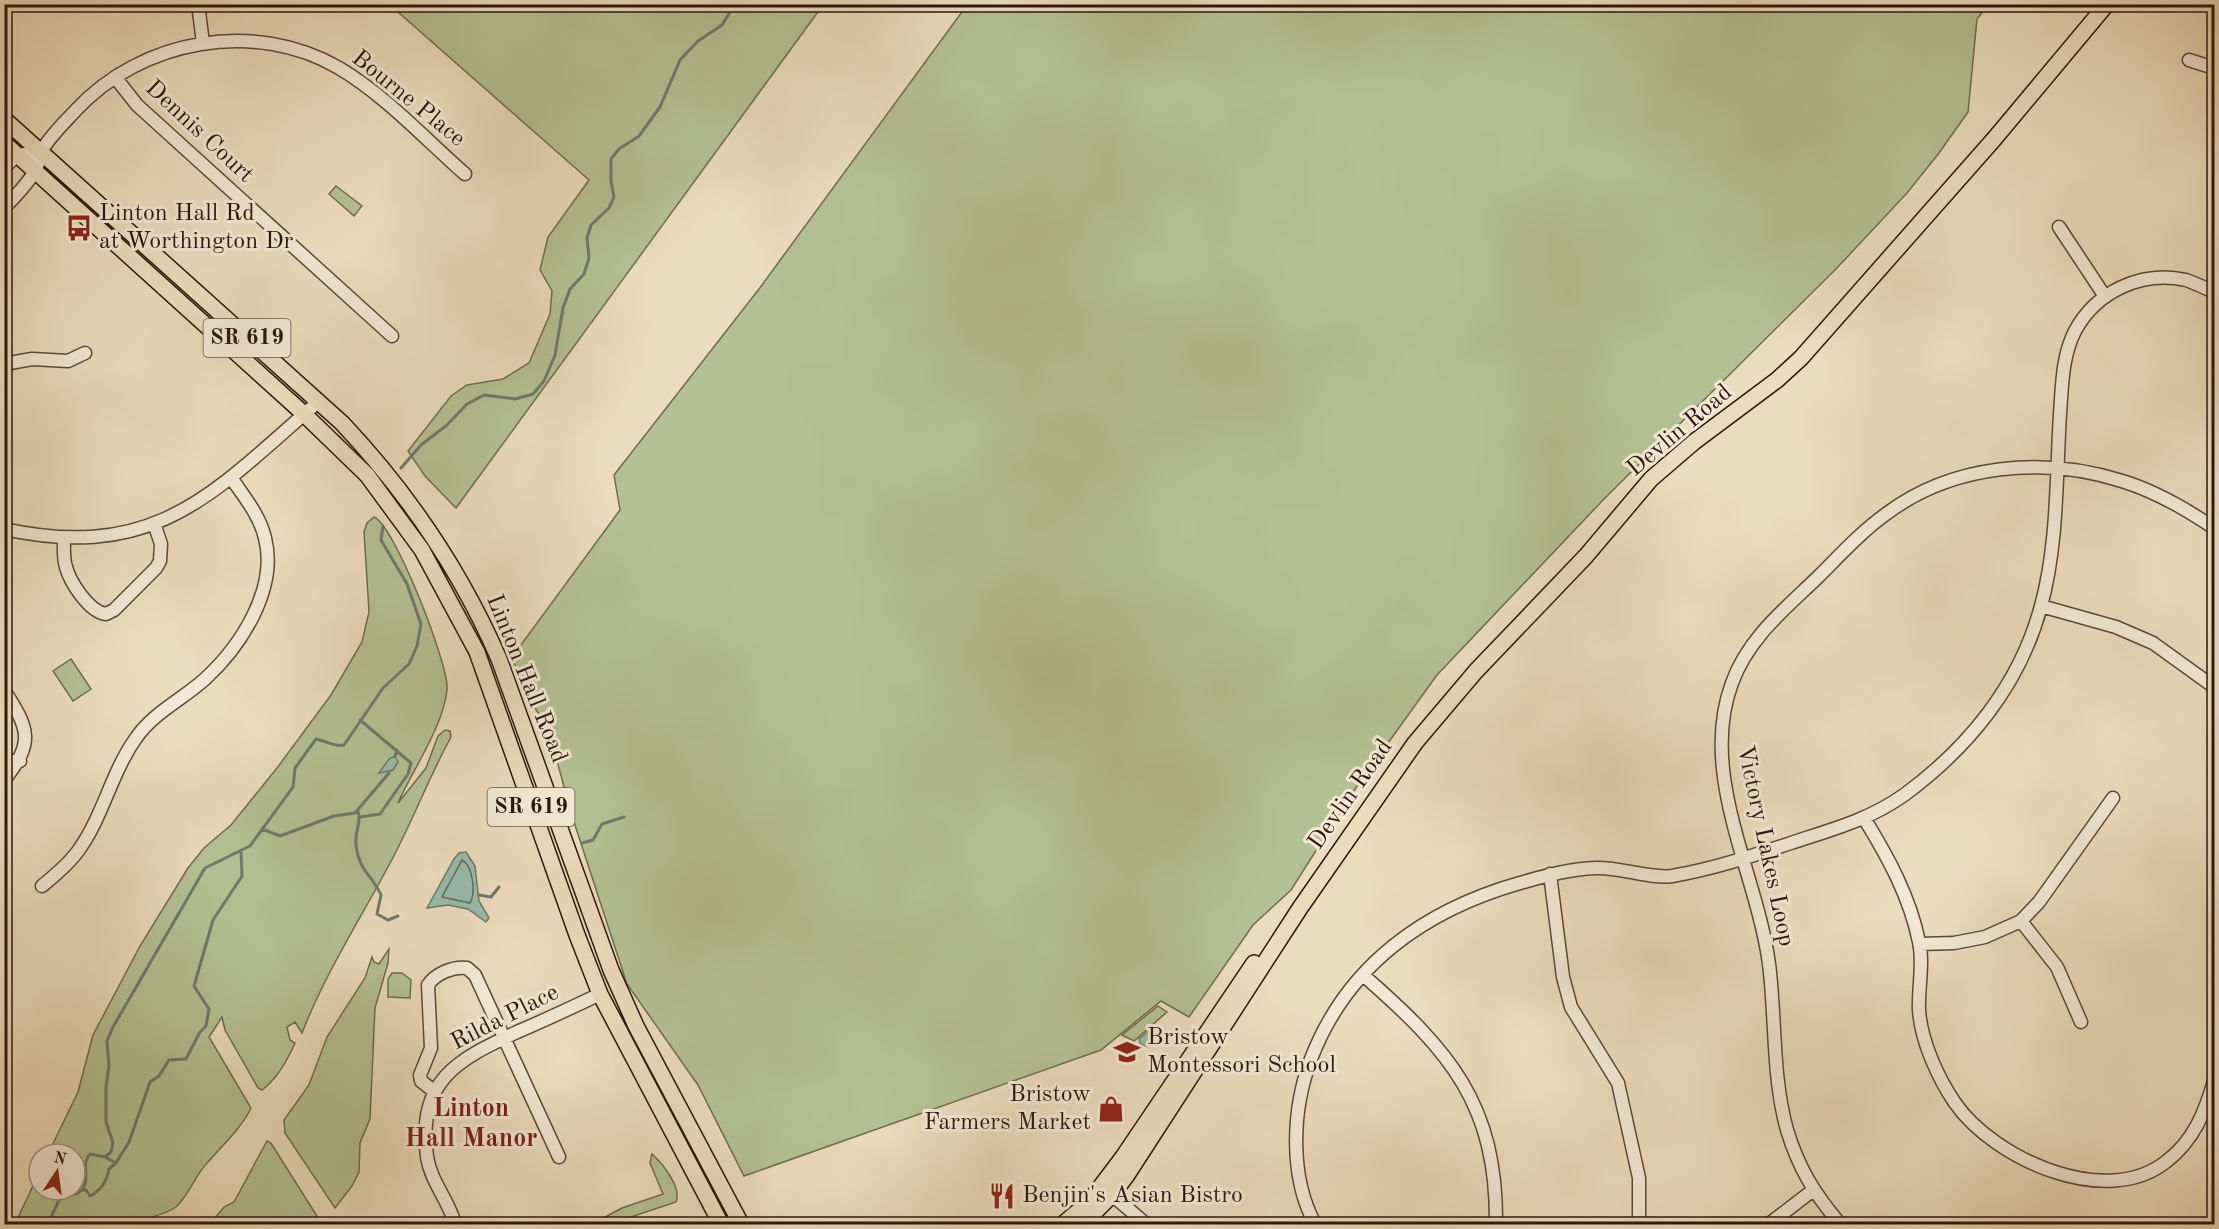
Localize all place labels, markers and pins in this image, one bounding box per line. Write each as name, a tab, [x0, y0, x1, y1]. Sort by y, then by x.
place label: Linton Hall Rd at Worthington Dr	[99, 202, 294, 254]
bus stop icon: Linton Hall Rd at Worthington Dr	[64, 213, 94, 243]
place label: Bristow Montessori School	[1147, 1026, 1336, 1078]
school or university icon: Bristow Montessori School	[1112, 1037, 1142, 1067]
place label: Bristow Farmers Market	[924, 1083, 1091, 1135]
shop icon: Bristow Farmers Market	[1096, 1094, 1126, 1124]
restaurant icon: Benjin's Asian Bistro	[987, 1181, 1017, 1211]
place label: Benjin's Asian Bistro	[1022, 1184, 1243, 1208]

